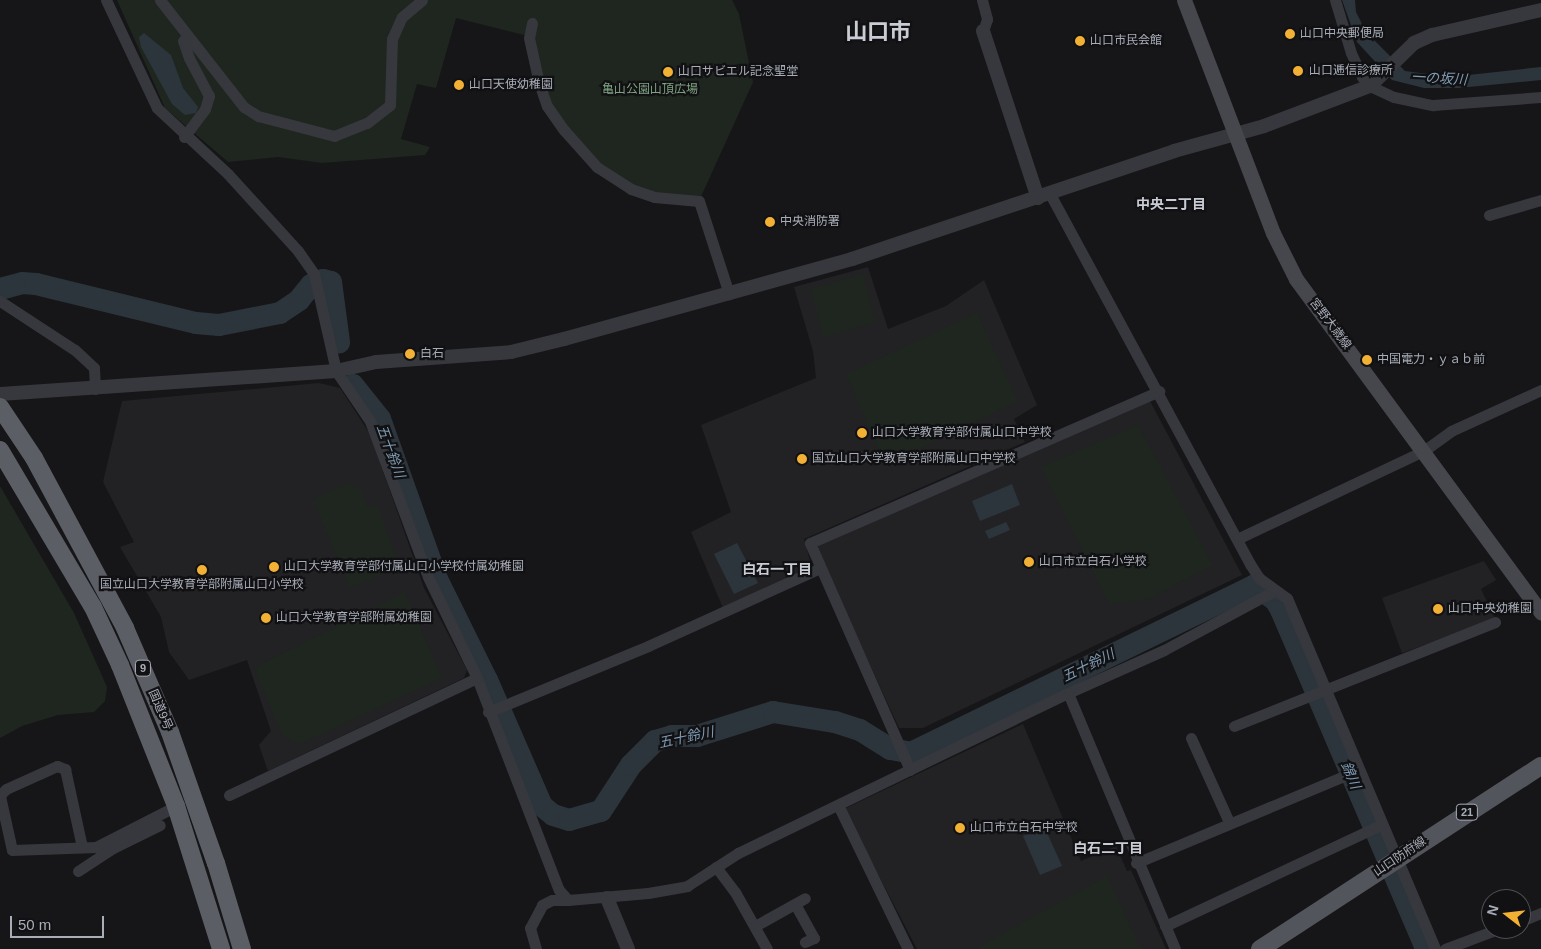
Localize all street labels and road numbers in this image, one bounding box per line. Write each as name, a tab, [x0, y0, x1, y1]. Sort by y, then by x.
street label: 宮野大歳線	[1306, 296, 1354, 352]
road number: 9	[134, 660, 152, 676]
street label: 国道9号	[145, 688, 175, 732]
road number: 21	[1456, 804, 1478, 820]
street label: 山口防府線	[1371, 834, 1429, 880]

